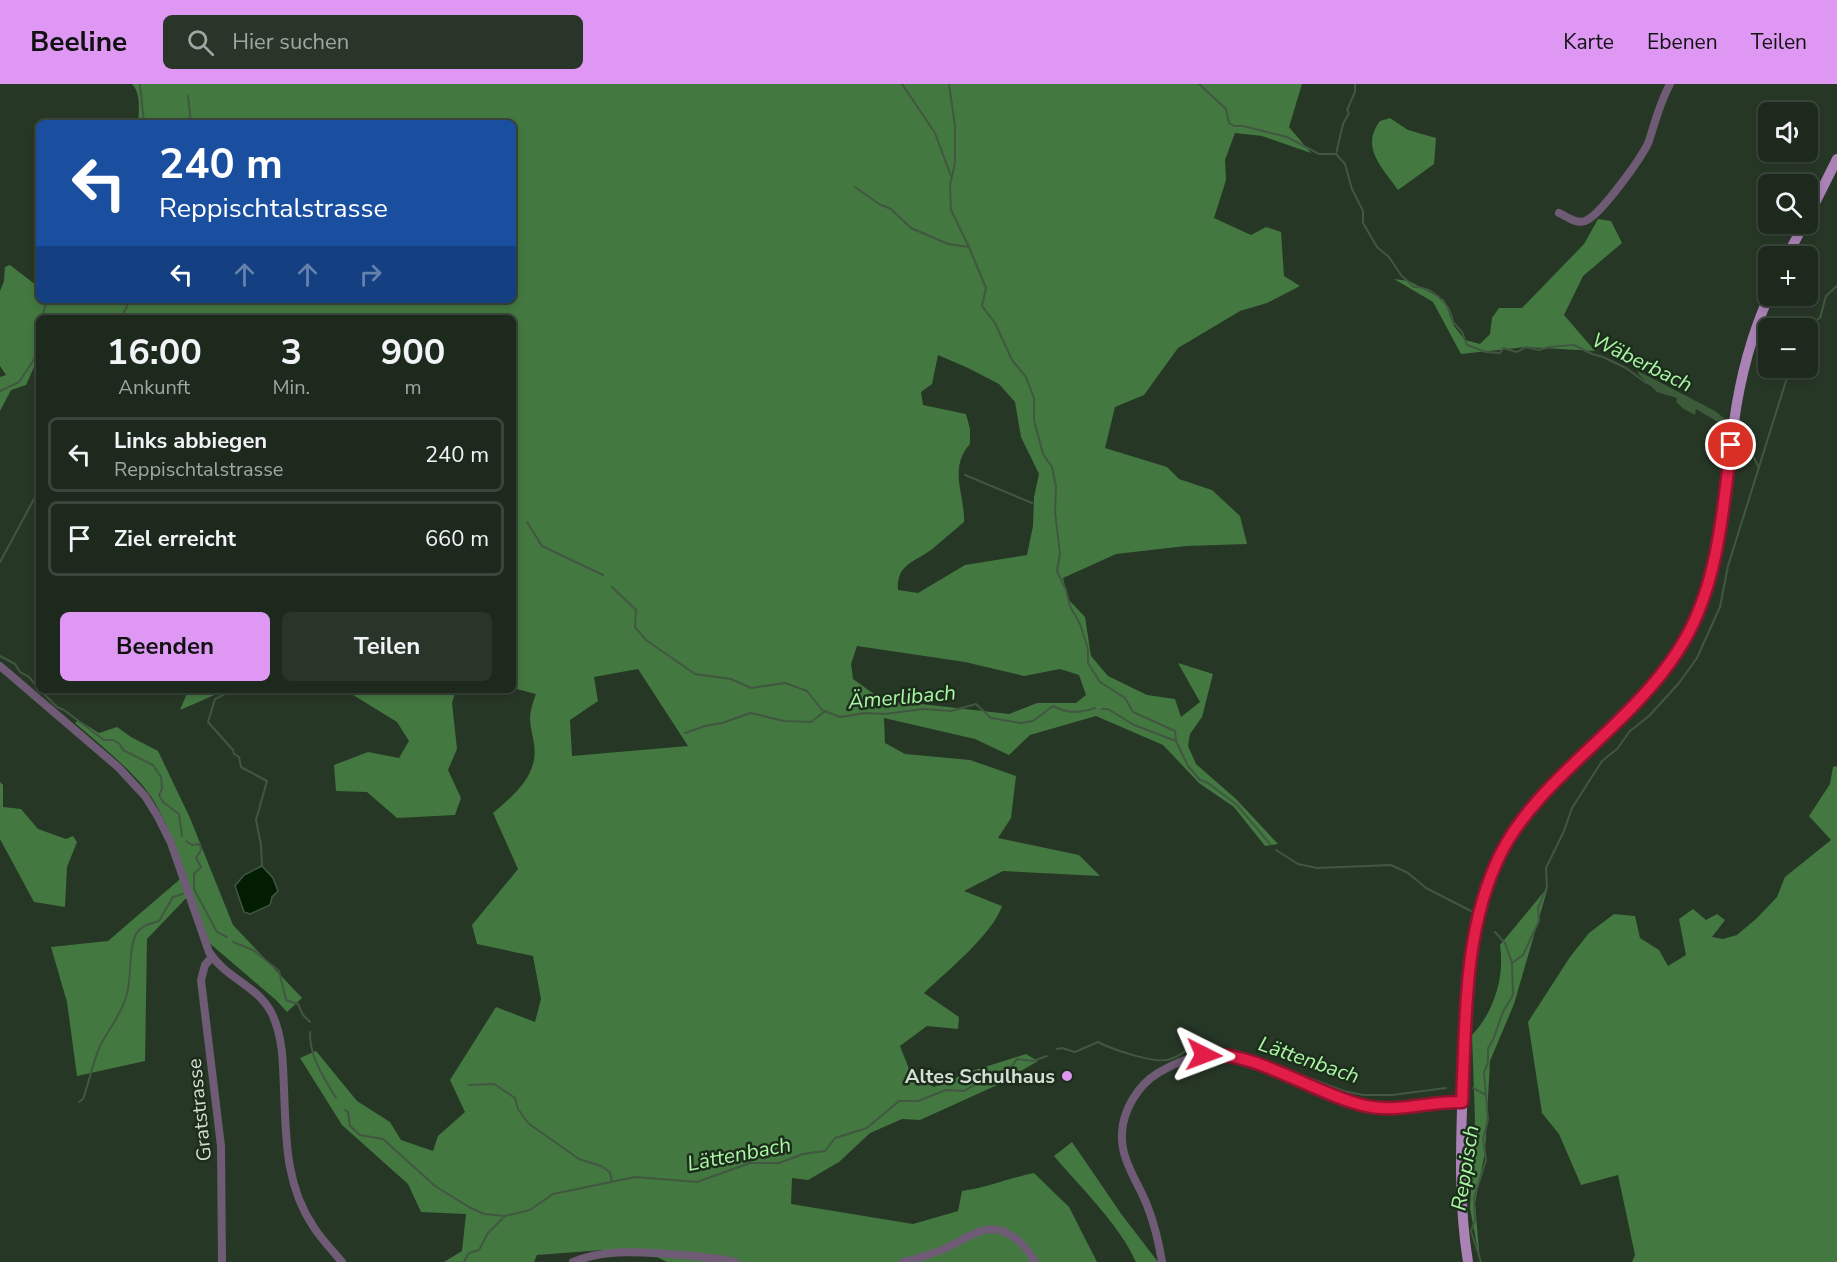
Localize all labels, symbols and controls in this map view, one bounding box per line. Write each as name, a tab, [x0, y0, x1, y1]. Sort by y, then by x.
search box	[163, 15, 583, 69]
text: Beeline	[30, 23, 127, 61]
icon: search	[184, 26, 217, 59]
text: Hier suchen	[232, 27, 349, 57]
text: Karte	[1563, 28, 1614, 56]
text: Ebenen	[1647, 28, 1718, 56]
text: Teilen	[1751, 28, 1807, 56]
map controls	[1758, 102, 1818, 378]
button: sound	[1758, 102, 1818, 162]
text: 240 m	[159, 136, 283, 193]
icon: left	[60, 144, 138, 222]
button: search	[1758, 174, 1818, 234]
text: Reppischtalstrasse	[159, 190, 388, 227]
button: +	[1758, 246, 1818, 306]
icon: left	[165, 258, 198, 291]
icon: ahead	[228, 258, 261, 291]
icon: ahead	[291, 258, 324, 291]
icon: right	[354, 258, 387, 291]
button: −	[1758, 318, 1818, 378]
water label: Wäberbach	[1587, 326, 1697, 398]
text: 16:00	[107, 328, 202, 377]
text: 3	[280, 328, 302, 377]
text: 900	[381, 328, 445, 377]
text: Ankunft	[118, 374, 190, 401]
text: Min.	[272, 374, 310, 401]
text: m	[404, 374, 422, 401]
pin	[1705, 419, 1756, 470]
text: Links abbiegen	[114, 426, 267, 456]
icon: arrive	[1714, 428, 1747, 461]
icon: left	[63, 438, 96, 471]
text: 240 m	[425, 440, 489, 470]
text: Reppischtalstrasse	[114, 456, 283, 483]
icon: arrive	[63, 522, 96, 555]
text: Ziel erreicht	[114, 524, 236, 554]
text: 660 m	[425, 524, 489, 554]
button: Beenden	[60, 612, 270, 681]
button: Teilen	[282, 612, 492, 681]
water label: Ämerlibach	[846, 678, 957, 716]
position arrow	[1172, 1023, 1236, 1087]
water label: Lättenbach	[1255, 1030, 1363, 1090]
street label: Gratstrasse	[181, 1057, 218, 1163]
place label: Altes Schulhaus	[905, 1063, 1055, 1090]
marker: Altes Schulhaus	[1060, 1069, 1074, 1083]
water label: Reppisch	[1444, 1123, 1486, 1213]
water label: Lättenbach	[685, 1130, 793, 1178]

